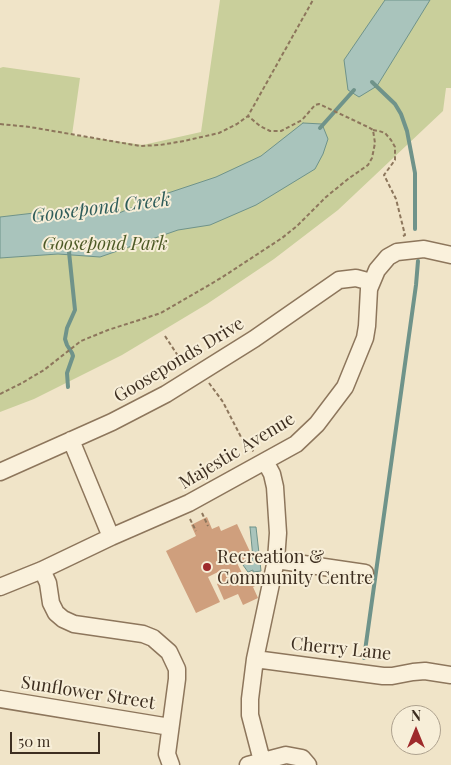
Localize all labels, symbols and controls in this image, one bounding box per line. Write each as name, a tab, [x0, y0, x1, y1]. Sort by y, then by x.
water label: Goosepond Creek	[30, 188, 172, 228]
park label: Goosepond Park	[42, 233, 168, 255]
street label: Gooseponds Drive	[110, 313, 248, 407]
street label: Majestic Avenue	[175, 408, 299, 494]
place label: Recreation & Community Centre	[217, 546, 373, 588]
marker: Recreation & Community Centre	[201, 561, 213, 573]
street label: Cherry Lane	[290, 633, 392, 665]
street label: Sunflower Street	[19, 672, 157, 714]
north arrow	[391, 705, 441, 755]
text: N	[411, 706, 421, 725]
scale bar	[12, 722, 102, 754]
text: 50 m	[18, 731, 50, 751]

